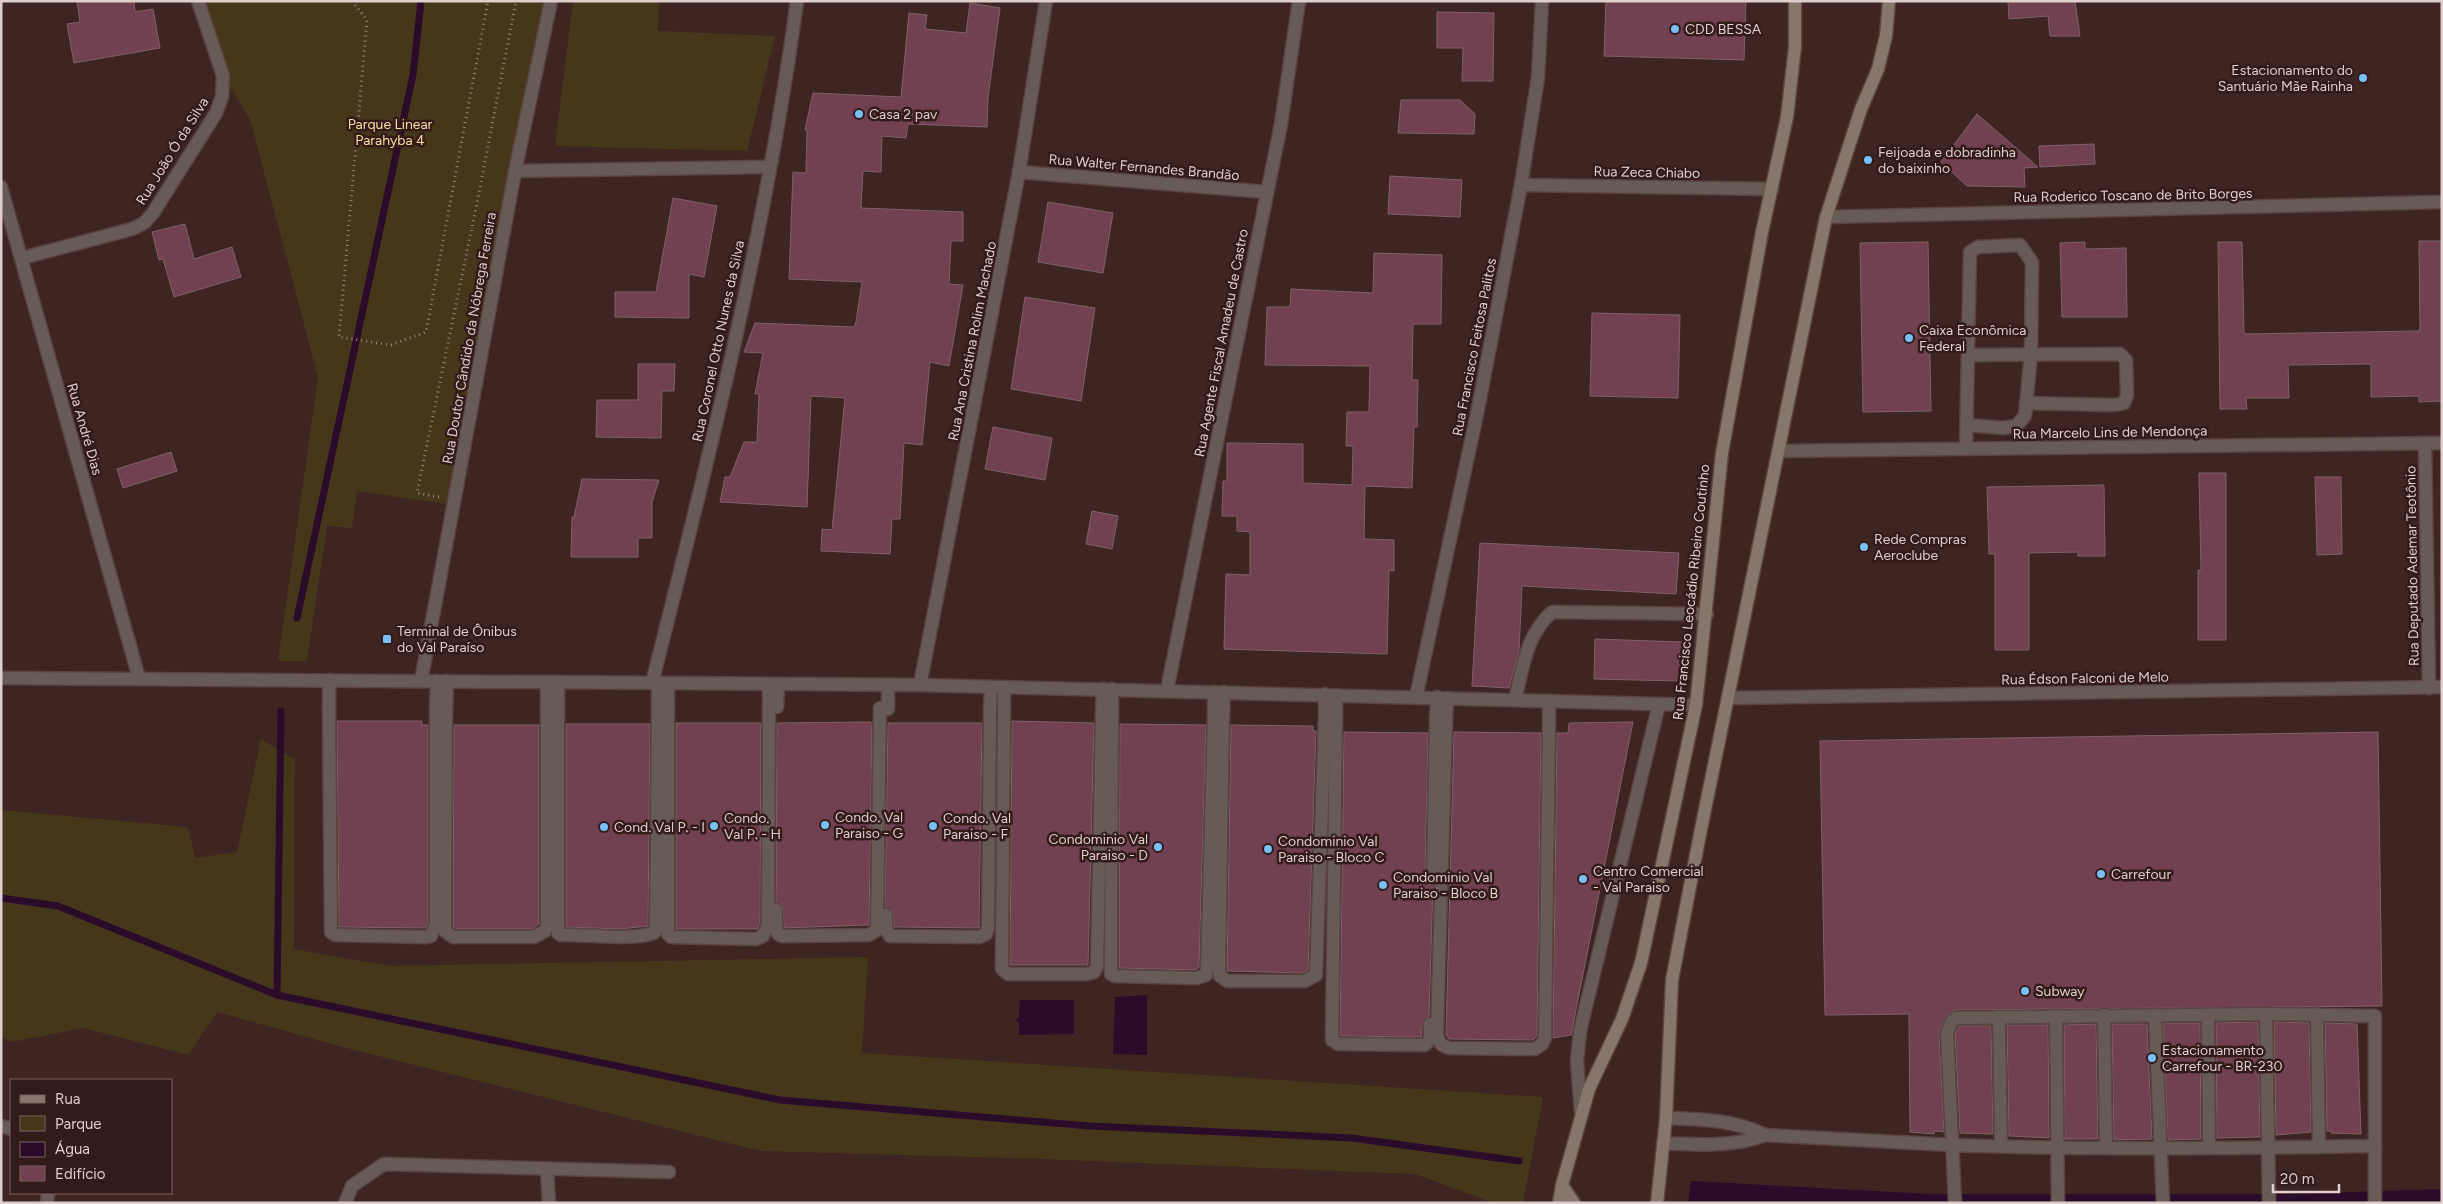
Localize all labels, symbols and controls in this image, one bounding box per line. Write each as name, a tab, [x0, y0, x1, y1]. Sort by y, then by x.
place label: CDD BESSA	[1685, 21, 1762, 38]
marker: CDD BESSA	[1669, 23, 1681, 35]
place label: Estacionamento do Santuário Mãe Rainha	[2218, 62, 2353, 95]
marker: Estacionamento do Santuário Mãe Rainha	[2357, 72, 2369, 84]
street label: Rua João Ó da Silva	[132, 94, 212, 208]
place label: Casa 2 pav	[869, 106, 938, 123]
marker: Casa 2 pav	[853, 108, 865, 120]
park label: Parque Linear Parahyba 4	[348, 116, 433, 149]
place label: Feijoada e dobradinha do baixinho	[1878, 144, 2016, 177]
street label: Rua Walter Fernandes Brandão	[1048, 151, 1240, 184]
marker: Feijoada e dobradinha do baixinho	[1862, 154, 1874, 166]
street label: Rua Zeca Chiabo	[1594, 163, 1700, 182]
street label: Rua Roderico Toscano de Brito Borges	[2013, 185, 2253, 206]
street label: Rua Doutor Cândido da Nóbrega Ferreira	[439, 211, 500, 465]
street label: Rua Agente Fiscal Amadeu de Castro	[1191, 228, 1252, 459]
street label: Rua Coronel Otto Nunes da Silva	[689, 239, 748, 443]
street label: Rua Ana Cristina Rolim Machado	[945, 240, 1000, 442]
street label: Rua Francisco Feitosa Palitos	[1449, 257, 1500, 438]
place label: Caixa Econômica Federal	[1919, 322, 2026, 355]
marker: Caixa Econômica Federal	[1903, 332, 1915, 344]
street label: Rua André Dias	[63, 381, 106, 477]
street label: Rua Marcelo Lins de Mendonça	[2013, 422, 2207, 443]
street label: Rua Francisco Leocádio Ribeiro Coutinho	[1670, 463, 1713, 721]
street label: Rua Deputado Ademar Teotônio	[2402, 466, 2423, 666]
place label: Rede Compras Aeroclube	[1874, 531, 1967, 564]
marker: Rede Compras Aeroclube	[1858, 541, 1870, 553]
place label: Terminal de Ônibus do Val Paraíso	[397, 623, 517, 656]
marker: Terminal de Ônibus do Val Paraíso	[381, 633, 393, 645]
street label: Rua Édson Falconi de Melo	[2001, 669, 2169, 688]
place label: Condo. Val Paraiso - G	[835, 809, 904, 842]
place label: Condo. Val P. - H	[724, 810, 781, 843]
place label: Condo. Val Paraiso - F	[943, 810, 1011, 843]
place label: Cond. Val P. - I	[614, 819, 705, 836]
marker: Condo. Val Paraiso - G	[819, 819, 831, 831]
marker: Condo. Val P. - H	[708, 820, 720, 832]
marker: Condo. Val Paraiso - F	[927, 820, 939, 832]
marker: Cond. Val P. - I	[598, 821, 610, 833]
place label: Condominio Val Paraiso - D	[1048, 831, 1148, 864]
place label: Condominio Val Paraiso - Bloco C	[1278, 833, 1385, 866]
marker: Condominio Val Paraiso - D	[1152, 841, 1164, 853]
marker: Condominio Val Paraiso - Bloco C	[1262, 843, 1274, 855]
place label: Centro Comercial - Val Paraiso	[1593, 863, 1704, 896]
place label: Carrefour	[2111, 866, 2171, 883]
marker: Carrefour	[2095, 868, 2107, 880]
place label: Condominio Val Paraiso - Bloco B	[1393, 869, 1498, 902]
marker: Centro Comercial - Val Paraiso	[1577, 873, 1589, 885]
marker: Condominio Val Paraiso - Bloco B	[1377, 879, 1389, 891]
place label: Subway	[2035, 983, 2085, 1000]
marker: Subway	[2019, 985, 2031, 997]
place label: Estacionamento Carrefour - BR-230	[2162, 1042, 2282, 1075]
marker: Estacionamento Carrefour - BR-230	[2146, 1052, 2158, 1064]
legend	[10, 1079, 172, 1194]
text: Rua	[55, 1090, 80, 1108]
text: Parque	[55, 1115, 102, 1133]
text: Água	[55, 1140, 90, 1158]
scale bar	[2273, 1162, 2339, 1194]
text: Edifício	[55, 1165, 106, 1183]
text: 20 m	[2280, 1170, 2314, 1188]

